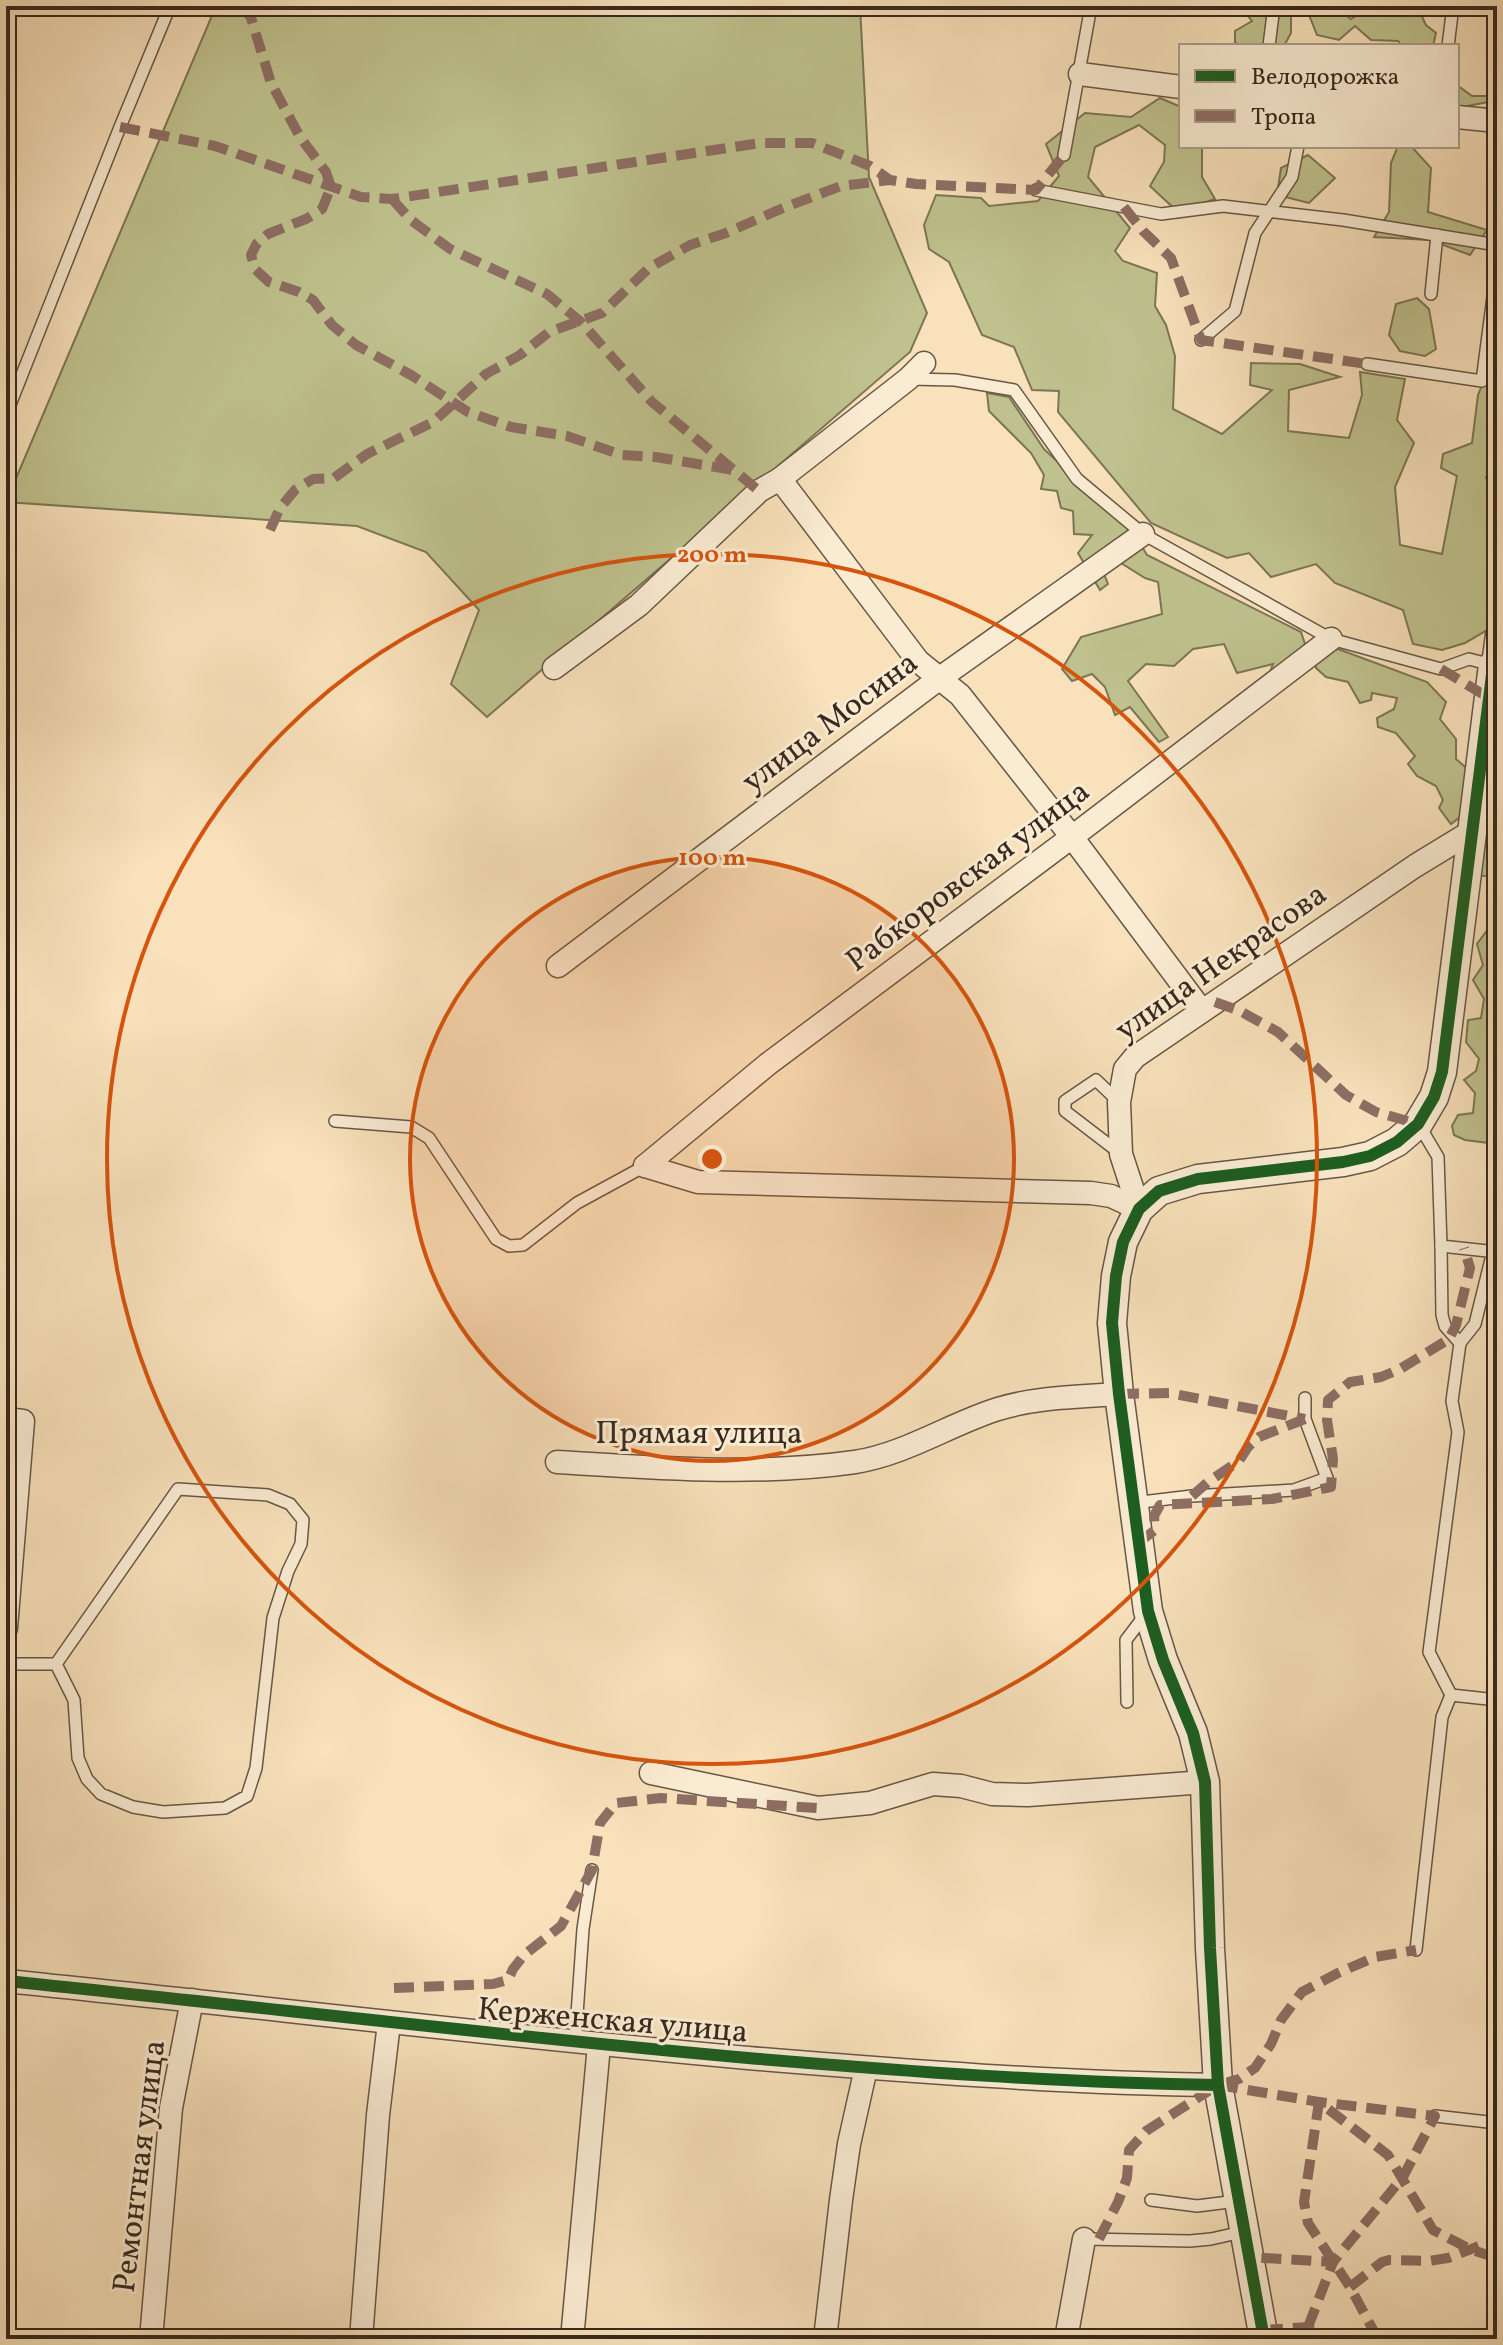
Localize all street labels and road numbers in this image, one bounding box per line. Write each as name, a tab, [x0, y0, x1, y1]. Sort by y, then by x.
street label: улица Мосина	[733, 642, 928, 804]
street label: Рабкоровская улица	[838, 771, 1100, 984]
street label: улица Некрасова	[1107, 874, 1337, 1053]
street label: Прямая улица	[595, 1413, 803, 1457]
street label: Керженская улица	[476, 1988, 750, 2056]
street label: Ремонтная улица	[104, 2038, 178, 2295]

